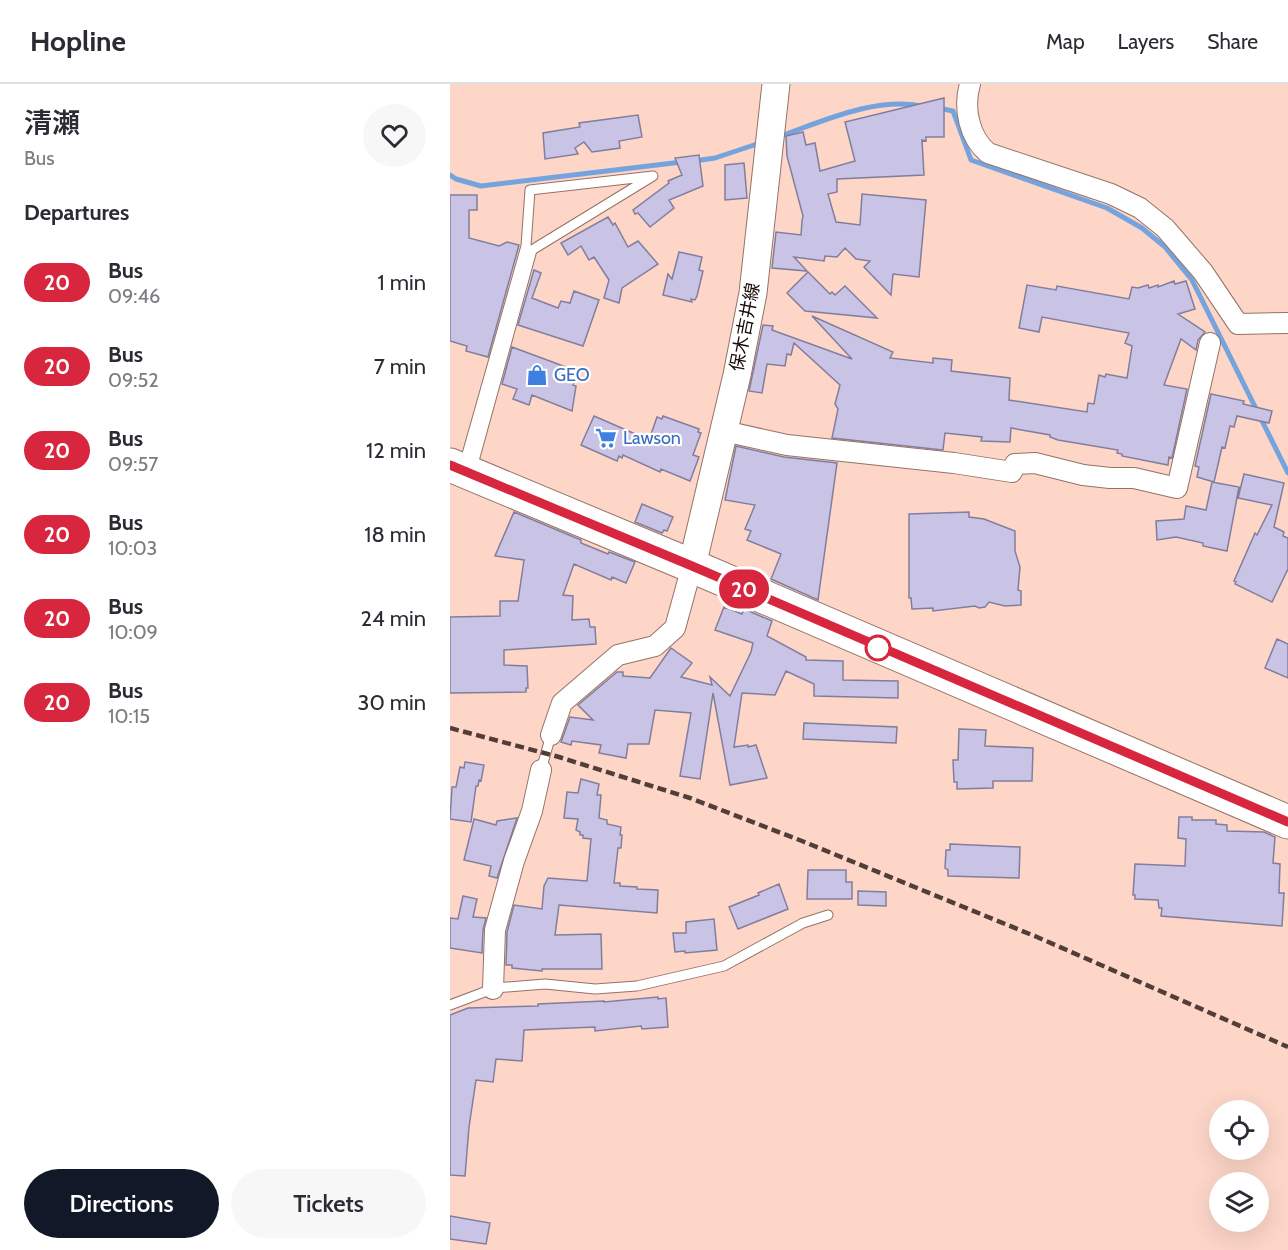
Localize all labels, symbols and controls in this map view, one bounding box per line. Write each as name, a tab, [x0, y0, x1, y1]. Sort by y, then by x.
text: Hopline	[30, 24, 126, 58]
text: Map	[1046, 29, 1085, 54]
text: Layers	[1118, 29, 1174, 54]
text: Share	[1207, 29, 1258, 54]
button: heart	[363, 104, 426, 167]
text: 清瀬	[24, 106, 80, 140]
text: Bus	[24, 146, 55, 170]
text: Departures	[24, 199, 129, 226]
text: Bus	[108, 257, 143, 284]
text: 1 min	[378, 269, 426, 296]
text: 20	[44, 270, 70, 295]
street label: 保木吉井線	[726, 281, 764, 373]
text: 09:46	[108, 284, 160, 308]
text: Bus	[108, 341, 143, 368]
text: 7 min	[374, 353, 426, 380]
text: 20	[44, 354, 70, 379]
shop icon: GEO	[525, 363, 549, 387]
place label: GEO	[554, 364, 590, 386]
text: 09:52	[108, 368, 159, 392]
text: Bus	[108, 425, 143, 452]
supermarket icon: Lawson	[594, 426, 618, 450]
place label: Lawson	[623, 427, 681, 449]
text: 12 min	[366, 437, 426, 464]
text: 20	[44, 438, 70, 463]
text: 09:57	[108, 452, 158, 476]
text: Bus	[108, 509, 143, 536]
text: 18 min	[364, 521, 426, 548]
text: 20	[44, 522, 70, 547]
text: 10:03	[108, 536, 157, 560]
line badge: 20	[717, 570, 771, 608]
text: 20	[731, 577, 757, 602]
text: Bus	[108, 593, 143, 620]
text: 24 min	[361, 605, 426, 632]
text: 20	[44, 606, 70, 631]
text: 10:09	[108, 620, 158, 644]
unlabelled marker	[865, 635, 891, 661]
text: Bus	[108, 677, 143, 704]
text: 30 min	[358, 689, 426, 716]
text: 20	[44, 690, 70, 715]
text: 10:15	[108, 704, 150, 728]
map controls	[1209, 1100, 1269, 1232]
button: locate	[1209, 1100, 1269, 1160]
button: Directions	[24, 1169, 219, 1238]
button: Tickets	[231, 1169, 426, 1238]
button: layers	[1209, 1172, 1269, 1232]

